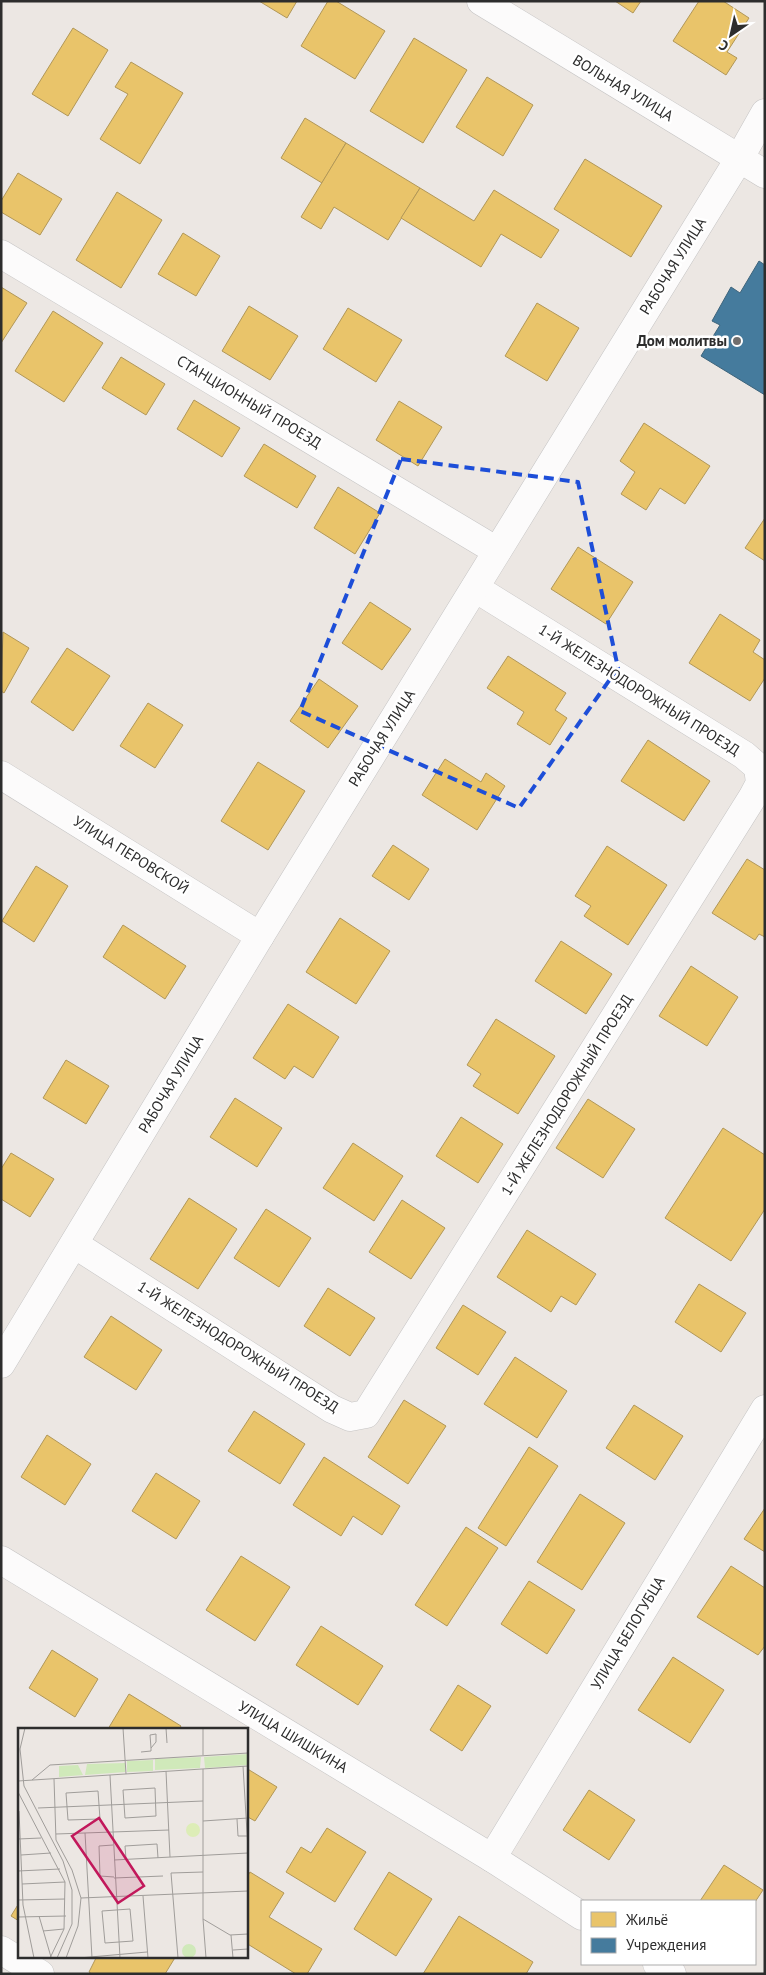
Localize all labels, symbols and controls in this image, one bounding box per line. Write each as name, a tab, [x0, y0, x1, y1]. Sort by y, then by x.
north arrow	[706, 10, 756, 60]
text: С	[715, 36, 732, 55]
street label: ВОЛЬНАЯ УЛИЦА	[569, 50, 677, 125]
street label: РАБОЧАЯ УЛИЦА	[635, 213, 710, 318]
place label: Дом молитвы	[637, 331, 727, 350]
marker: Дом молитвы	[731, 335, 743, 347]
street label: СТАНЦИОННЫЙ ПРОЕЗД	[173, 351, 325, 452]
street label: 1-Й ЖЕЛЕЗНОДОРОЖНЫЙ ПРОЕЗД	[535, 620, 743, 760]
street label: РАБОЧАЯ УЛИЦА	[344, 685, 419, 790]
street label: УЛИЦА ПЕРОВСКОЙ	[70, 811, 193, 898]
street label: 1-Й ЖЕЛЕЗНОДОРОЖНЫЙ ПРОЕЗД	[497, 991, 637, 1199]
street label: РАБОЧАЯ УЛИЦА	[134, 1031, 207, 1136]
street label: 1-Й ЖЕЛЕЗНОДОРОЖНЫЙ ПРОЕЗД	[134, 1277, 342, 1417]
street label: УЛИЦА БЕЛОГУБЦА	[586, 1573, 669, 1693]
street label: УЛИЦА ШИШКИНА	[235, 1696, 352, 1777]
inset map	[18, 1728, 248, 1958]
legend	[581, 1900, 756, 1965]
text: Жильё	[625, 1910, 668, 1929]
text: Учреждения	[626, 1935, 706, 1954]

